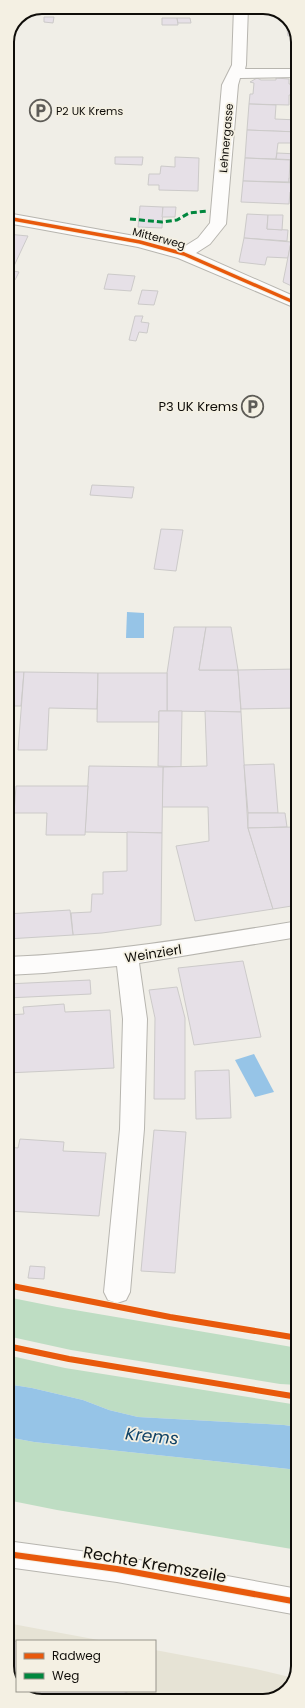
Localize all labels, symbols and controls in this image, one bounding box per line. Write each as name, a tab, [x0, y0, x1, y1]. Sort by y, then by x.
parking icon: P2 UK Krems	[28, 98, 54, 124]
street label: Lehnergasse	[215, 102, 237, 173]
place label: P2 UK Krems	[56, 103, 123, 119]
street label: Mitterweg	[131, 223, 187, 253]
parking icon: P3 UK Krems	[240, 393, 266, 419]
place label: P3 UK Krems	[158, 397, 238, 416]
street label: Weinzierl	[123, 940, 183, 967]
water label: Krems	[124, 1421, 180, 1451]
street label: Rechte Kremszeile	[82, 1541, 228, 1588]
legend	[16, 1640, 156, 1692]
text: Radweg	[52, 1647, 101, 1664]
text: Weg	[52, 1667, 79, 1684]

